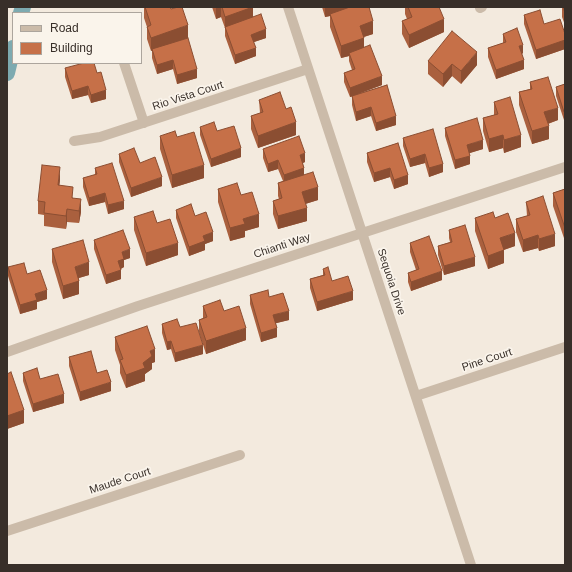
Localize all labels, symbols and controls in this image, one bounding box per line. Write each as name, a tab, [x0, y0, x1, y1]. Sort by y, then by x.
legend	[12, 12, 142, 64]
text: Road	[50, 21, 79, 35]
text: Building	[50, 41, 93, 55]
street label: Rio Vista Court	[151, 78, 225, 114]
street label: Chianti Way	[252, 231, 312, 261]
street label: Sequoia Drive	[374, 247, 408, 317]
street label: Pine Court	[460, 346, 514, 374]
street label: Maude Court	[88, 465, 152, 497]

